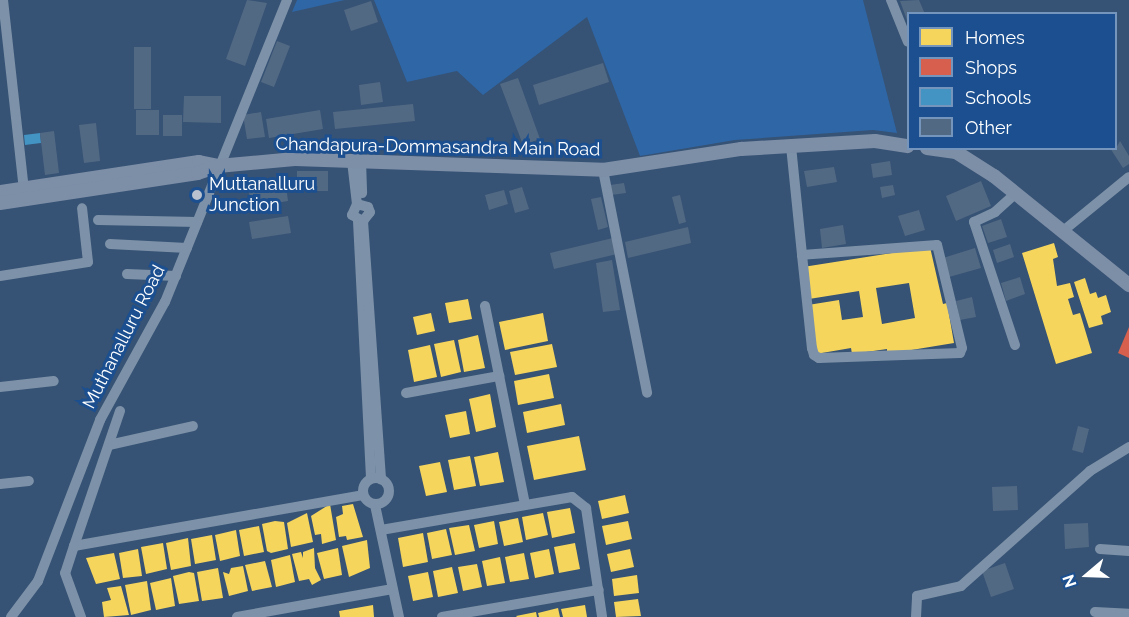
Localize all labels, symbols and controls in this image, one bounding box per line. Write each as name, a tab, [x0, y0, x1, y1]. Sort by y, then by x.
legend	[907, 12, 1117, 150]
text: Homes	[965, 27, 1025, 48]
text: Shops	[965, 57, 1017, 78]
text: Schools	[965, 87, 1031, 108]
text: Other	[965, 117, 1012, 138]
street label: Chandapura-Dommasandra Main Road	[275, 133, 601, 161]
place label: Muttanalluru Junction	[209, 174, 315, 216]
marker: Muttanalluru Junction	[190, 188, 204, 202]
street label: Muthanalluru Road	[78, 262, 170, 412]
north arrow	[1057, 545, 1117, 605]
text: N	[1059, 572, 1080, 590]

